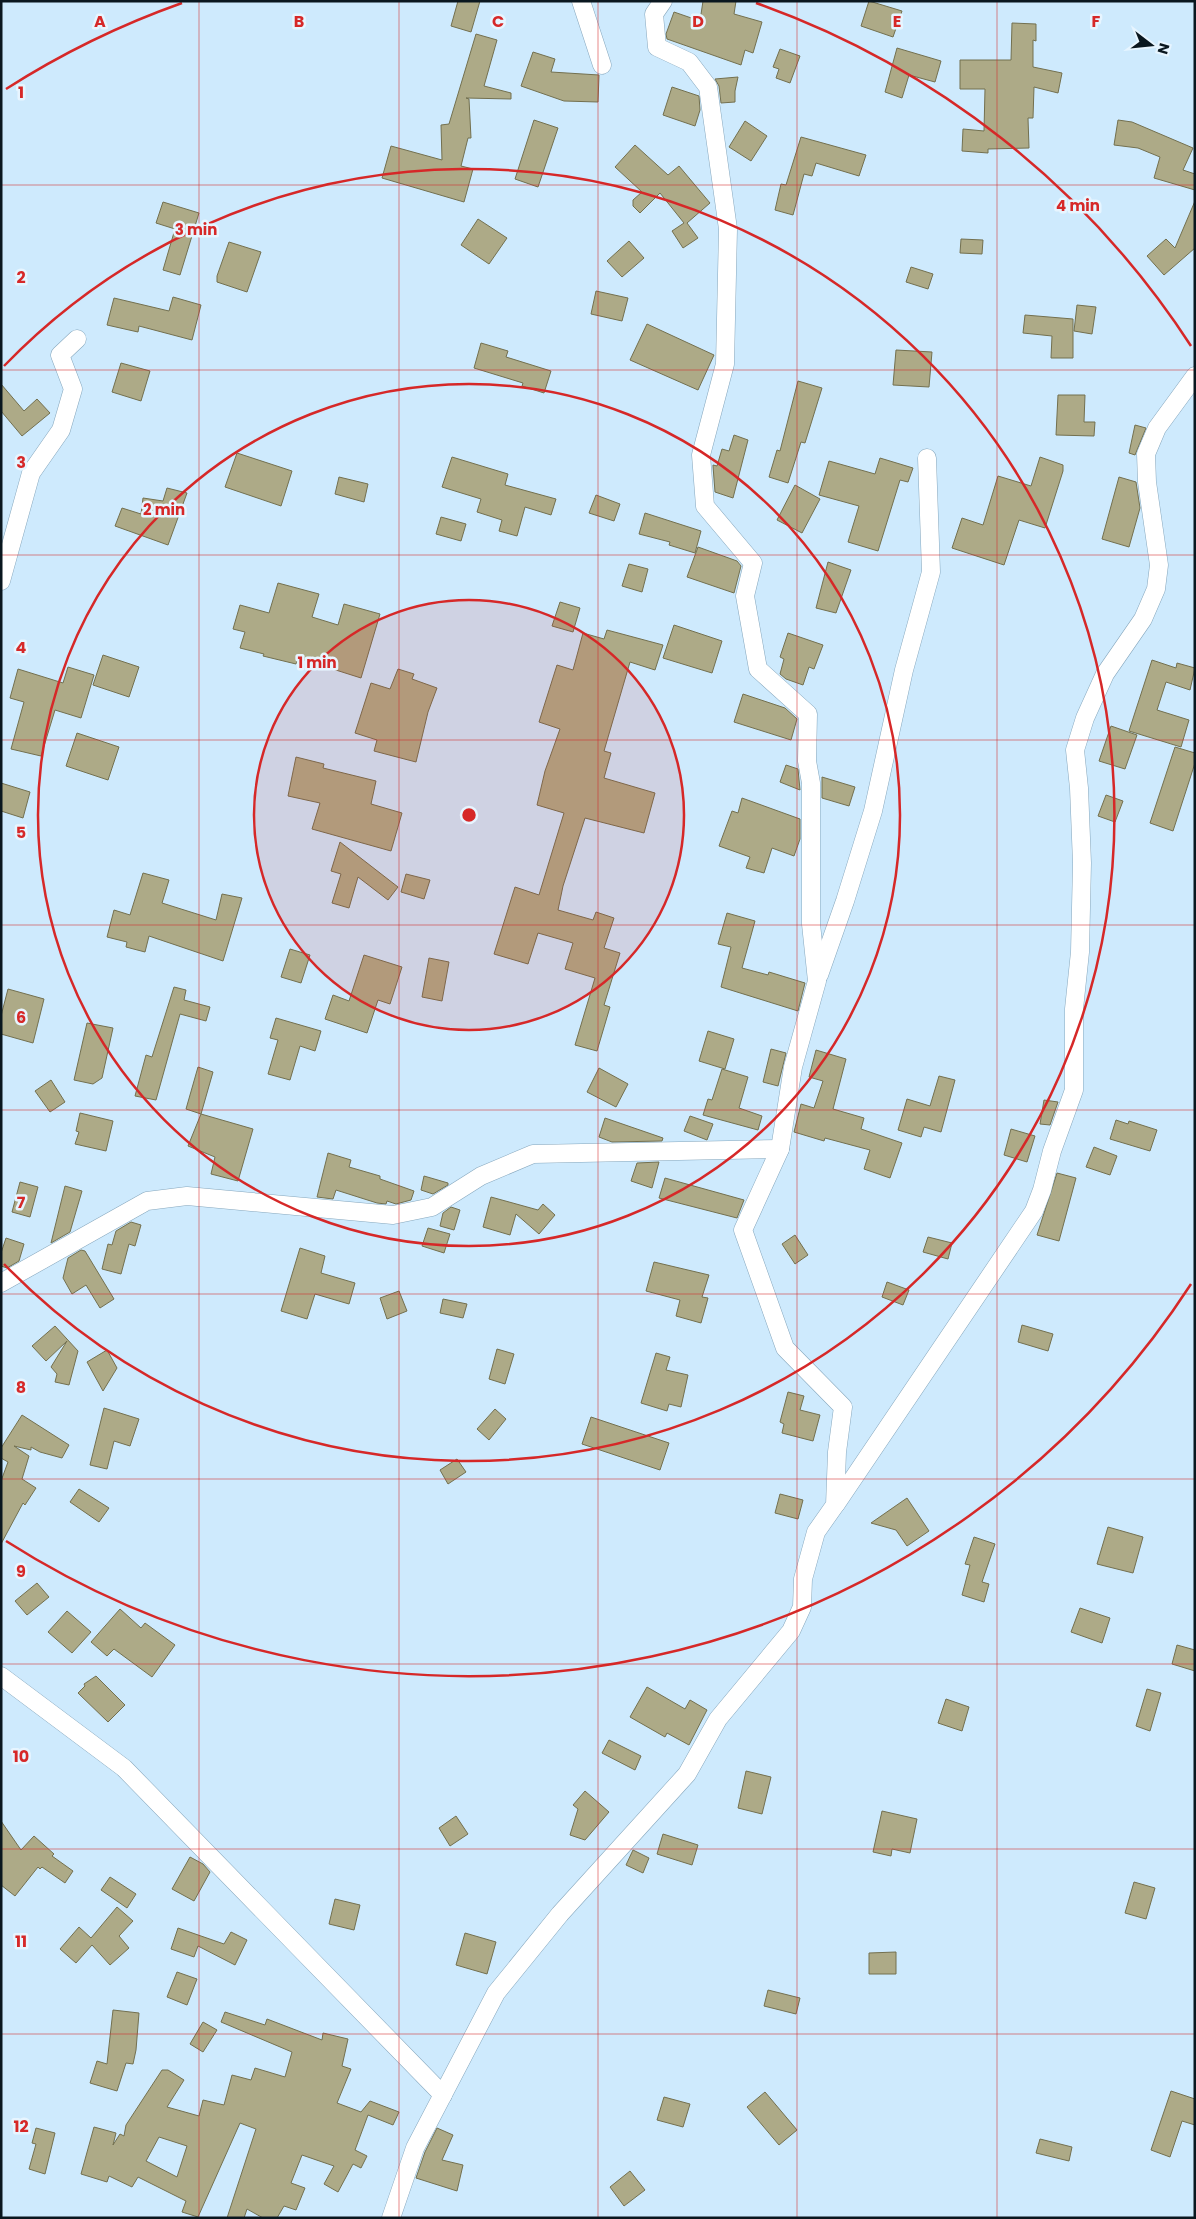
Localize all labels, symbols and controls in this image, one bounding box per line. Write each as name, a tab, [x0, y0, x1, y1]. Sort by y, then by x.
text: A	[94, 10, 106, 33]
text: B	[294, 10, 304, 33]
text: C	[492, 10, 504, 33]
text: D	[692, 10, 704, 33]
text: E	[893, 10, 901, 33]
text: F	[1092, 10, 1101, 33]
north arrow	[1126, 20, 1176, 70]
text: N	[1152, 41, 1175, 56]
text: 1	[18, 81, 24, 104]
text: 4 min	[1056, 195, 1100, 216]
text: 3 min	[175, 219, 217, 240]
text: 2	[16, 266, 26, 289]
text: 3	[16, 451, 26, 474]
text: 2 min	[143, 499, 185, 520]
text: 4	[16, 636, 27, 659]
text: 1 min	[297, 652, 337, 673]
centre of rings	[460, 806, 478, 824]
text: 5	[16, 821, 26, 844]
text: 6	[16, 1006, 26, 1029]
text: 7	[17, 1191, 26, 1214]
text: 8	[16, 1376, 26, 1399]
text: 9	[16, 1560, 26, 1583]
text: 10	[13, 1745, 29, 1768]
text: 11	[15, 1930, 27, 1953]
text: 12	[13, 2115, 29, 2138]

